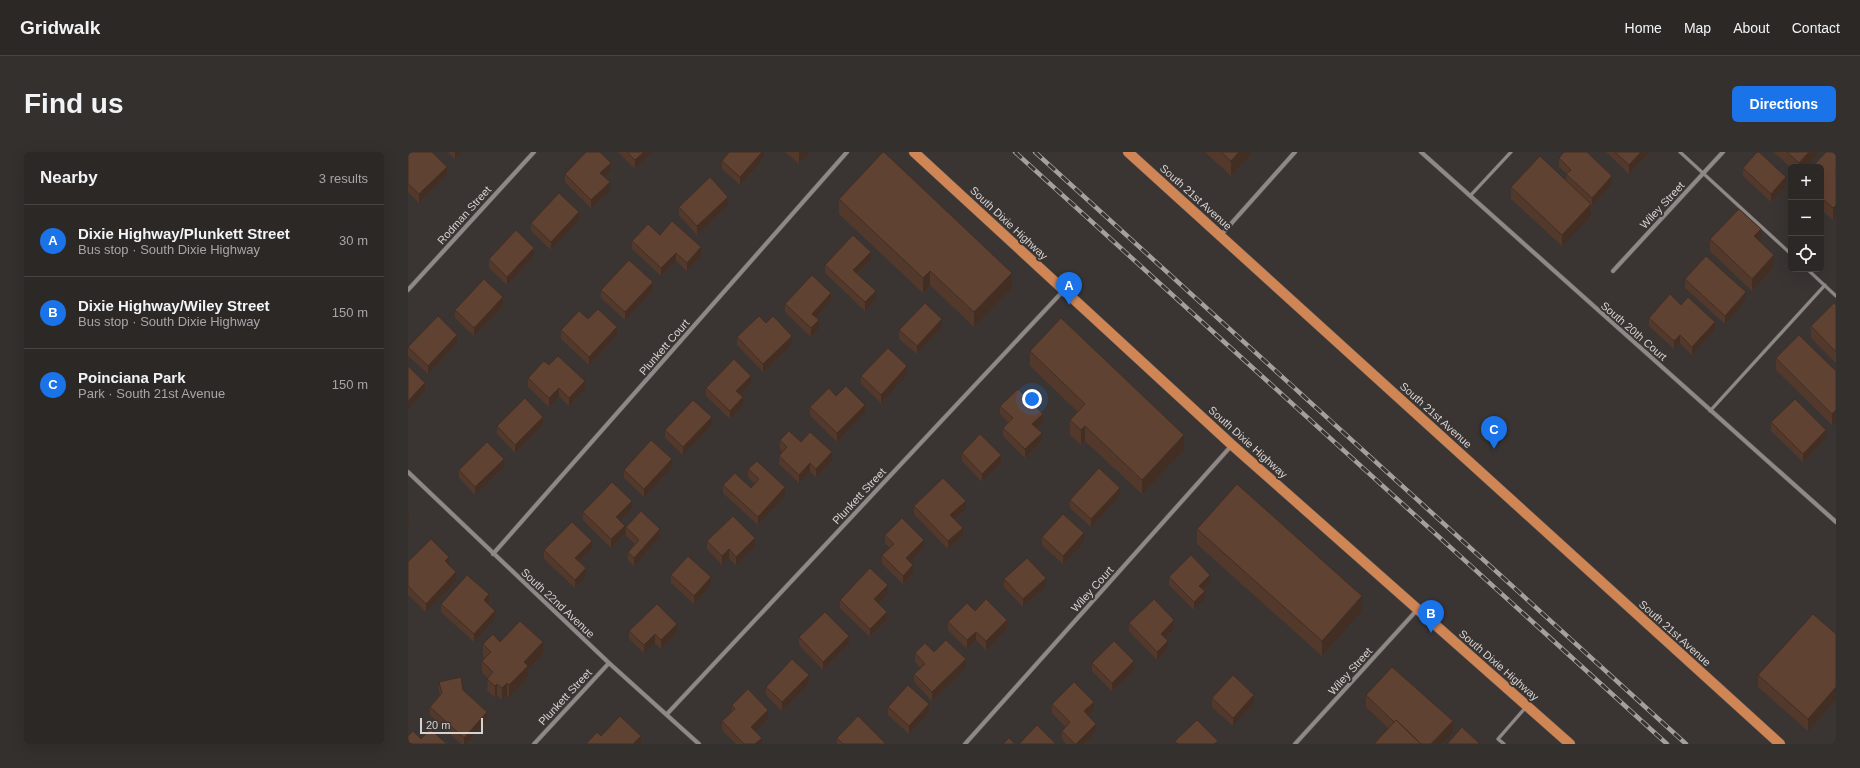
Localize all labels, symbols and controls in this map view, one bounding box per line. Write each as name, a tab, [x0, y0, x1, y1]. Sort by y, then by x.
text: Gridwalk	[20, 17, 100, 38]
text: Home	[1625, 20, 1662, 36]
text: Map	[1684, 20, 1711, 36]
text: About	[1733, 20, 1770, 36]
text: Contact	[1792, 20, 1840, 36]
button: Directions	[1732, 86, 1836, 122]
text: Find us	[24, 88, 124, 119]
street label: South 21st Avenue	[1158, 162, 1234, 232]
map controls	[1788, 164, 1824, 272]
button: +	[1788, 164, 1824, 200]
text: Nearby	[40, 168, 98, 187]
text: 3 results	[319, 171, 368, 186]
street label: Wiley Street	[1637, 179, 1687, 231]
street label: Rodman Street	[435, 183, 493, 247]
street label: South Dixie Highway	[968, 184, 1051, 262]
button: −	[1788, 200, 1824, 236]
text: Dixie Highway/Plunkett Street	[78, 225, 290, 242]
text: A	[48, 233, 58, 248]
text: 30 m	[339, 233, 368, 248]
button: locate	[1788, 236, 1824, 272]
text: Bus stop · South Dixie Highway	[78, 242, 260, 257]
pin: A	[1056, 272, 1082, 305]
text: Dixie Highway/Wiley Street	[78, 297, 270, 314]
street label: South 20th Court	[1599, 299, 1669, 363]
text: B	[48, 305, 58, 320]
text: 150 m	[332, 305, 368, 320]
text: Bus stop · South Dixie Highway	[78, 314, 260, 329]
street label: Plunkett Court	[637, 317, 691, 377]
text: Poinciana Park	[78, 369, 186, 386]
text: C	[48, 377, 58, 392]
text: 150 m	[332, 377, 368, 392]
street label: South 21st Avenue	[1398, 380, 1474, 450]
text: Park · South 21st Avenue	[78, 386, 225, 401]
your location	[1022, 389, 1042, 409]
street label: South Dixie Highway	[1206, 404, 1290, 481]
pin: C	[1481, 416, 1507, 449]
street label: Plunkett Street	[830, 466, 888, 526]
street label: Wiley Court	[1069, 564, 1115, 614]
street label: South 22nd Avenue	[519, 566, 597, 640]
street label: South 21st Avenue	[1637, 598, 1713, 668]
pin: B	[1418, 600, 1444, 633]
street label: South Dixie Highway	[1457, 627, 1542, 703]
street label: Wiley Street	[1326, 645, 1374, 697]
street label: Plunkett Street	[536, 667, 594, 727]
scale bar	[420, 716, 483, 735]
text: 20 m	[426, 719, 450, 731]

